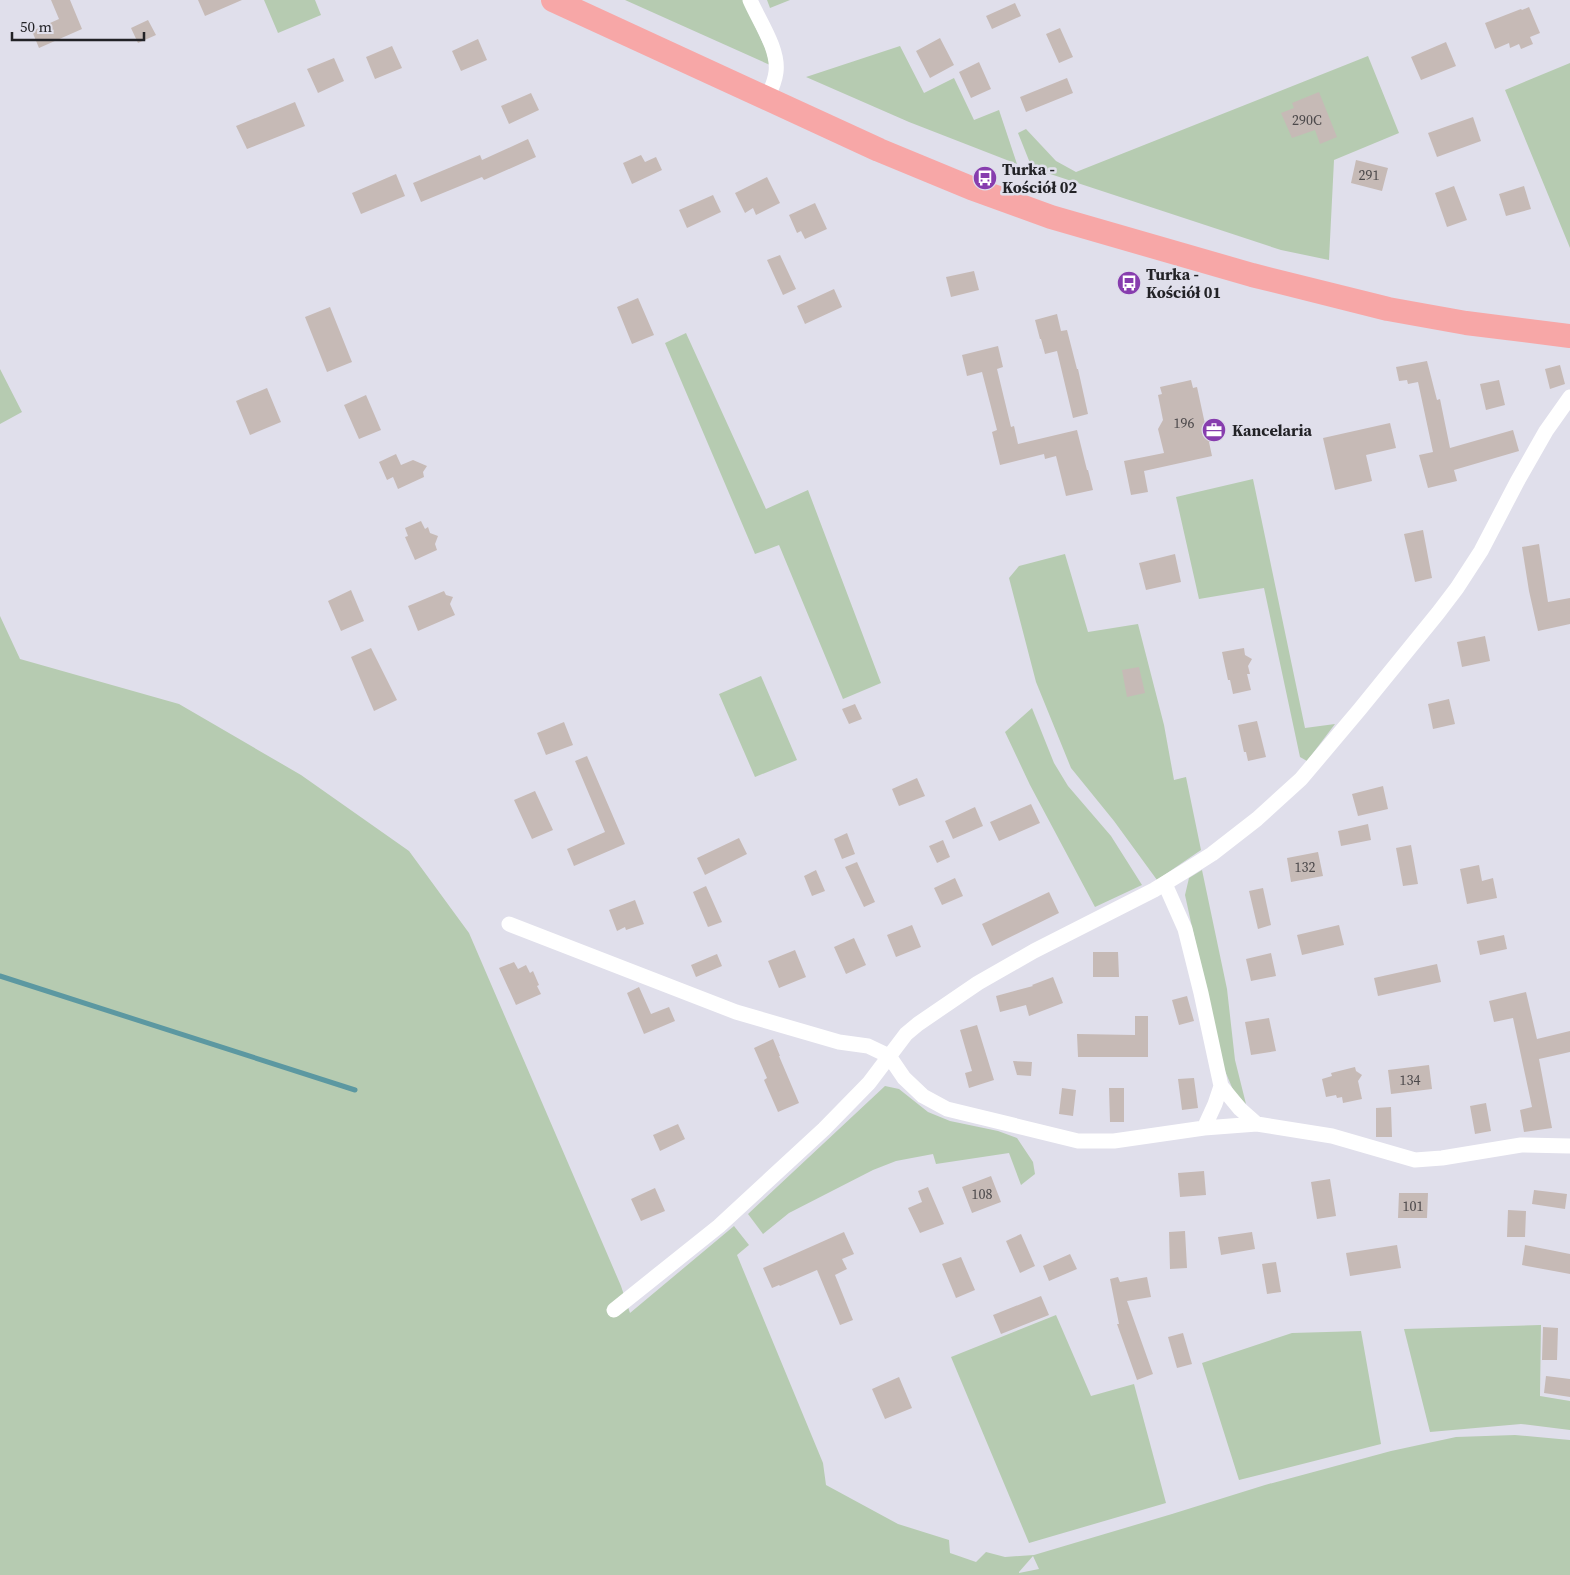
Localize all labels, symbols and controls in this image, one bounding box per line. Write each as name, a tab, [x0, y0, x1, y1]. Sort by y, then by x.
scale bar	[12, 10, 145, 42]
text: 50 m	[20, 16, 52, 37]
house number: 290C	[1292, 110, 1322, 130]
place label: Turka - Kościół 02	[1002, 158, 1078, 198]
bus stop icon: Turka - Kościół 02	[972, 165, 998, 191]
house number: 291	[1359, 165, 1380, 185]
place label: Turka - Kościół 01	[1146, 263, 1221, 303]
bus stop icon: Turka - Kościół 01	[1116, 270, 1142, 296]
house number: 196	[1174, 413, 1195, 433]
office icon: Kancelaria	[1201, 417, 1227, 443]
place label: Kancelaria	[1232, 419, 1312, 441]
house number: 132	[1295, 857, 1316, 877]
house number: 134	[1400, 1070, 1421, 1090]
house number: 108	[972, 1184, 993, 1204]
house number: 101	[1403, 1196, 1424, 1216]

